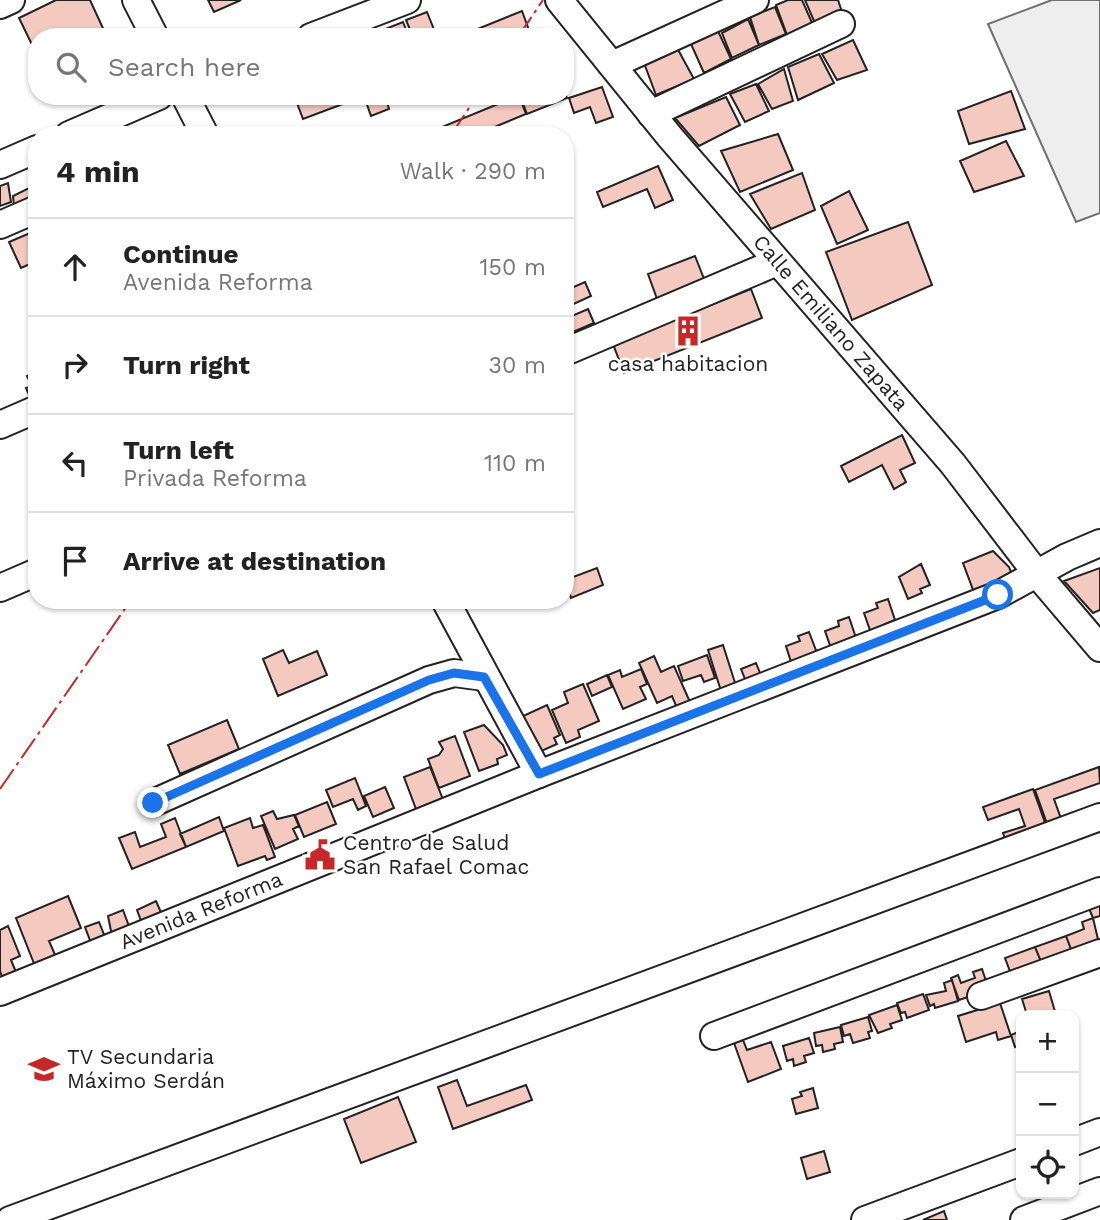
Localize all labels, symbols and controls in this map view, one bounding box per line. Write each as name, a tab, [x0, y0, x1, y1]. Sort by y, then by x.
search box	[28, 28, 574, 105]
icon: search	[52, 48, 90, 86]
text: Search here	[108, 52, 260, 82]
text: 4 min	[56, 154, 140, 189]
text: Walk · 290 m	[400, 158, 546, 185]
street label: Calle Emiliano Zapata	[748, 229, 914, 416]
text: Continue	[123, 239, 239, 269]
icon: ahead	[56, 248, 94, 286]
text: 150 m	[480, 254, 546, 281]
text: Avenida Reforma	[123, 269, 313, 296]
building icon: casa habitacion	[671, 314, 705, 348]
icon: right	[56, 346, 94, 384]
text: Turn right	[123, 350, 250, 380]
place label: casa habitacion	[608, 351, 768, 376]
text: 30 m	[489, 352, 546, 379]
text: Turn left	[123, 435, 234, 465]
icon: left	[56, 444, 94, 482]
text: 110 m	[484, 450, 546, 477]
text: Privada Reforma	[123, 465, 307, 492]
icon: arrive	[56, 542, 94, 580]
text: Arrive at destination	[123, 546, 386, 576]
route start	[982, 579, 1013, 610]
route end	[137, 787, 168, 818]
place label: Centro de Salud San Rafael Comac	[343, 830, 529, 879]
public building icon: Centro de Salud San Rafael Comac	[303, 838, 337, 872]
street label: Avenida Reforma	[116, 866, 286, 954]
map controls	[1016, 1010, 1079, 1199]
button: +	[1016, 1010, 1079, 1073]
place label: TV Secundaria Máximo Serdán	[67, 1044, 225, 1093]
school or university icon: TV Secundaria Máximo Serdán	[27, 1052, 61, 1086]
button: −	[1016, 1073, 1079, 1136]
button: locate	[1016, 1136, 1079, 1199]

